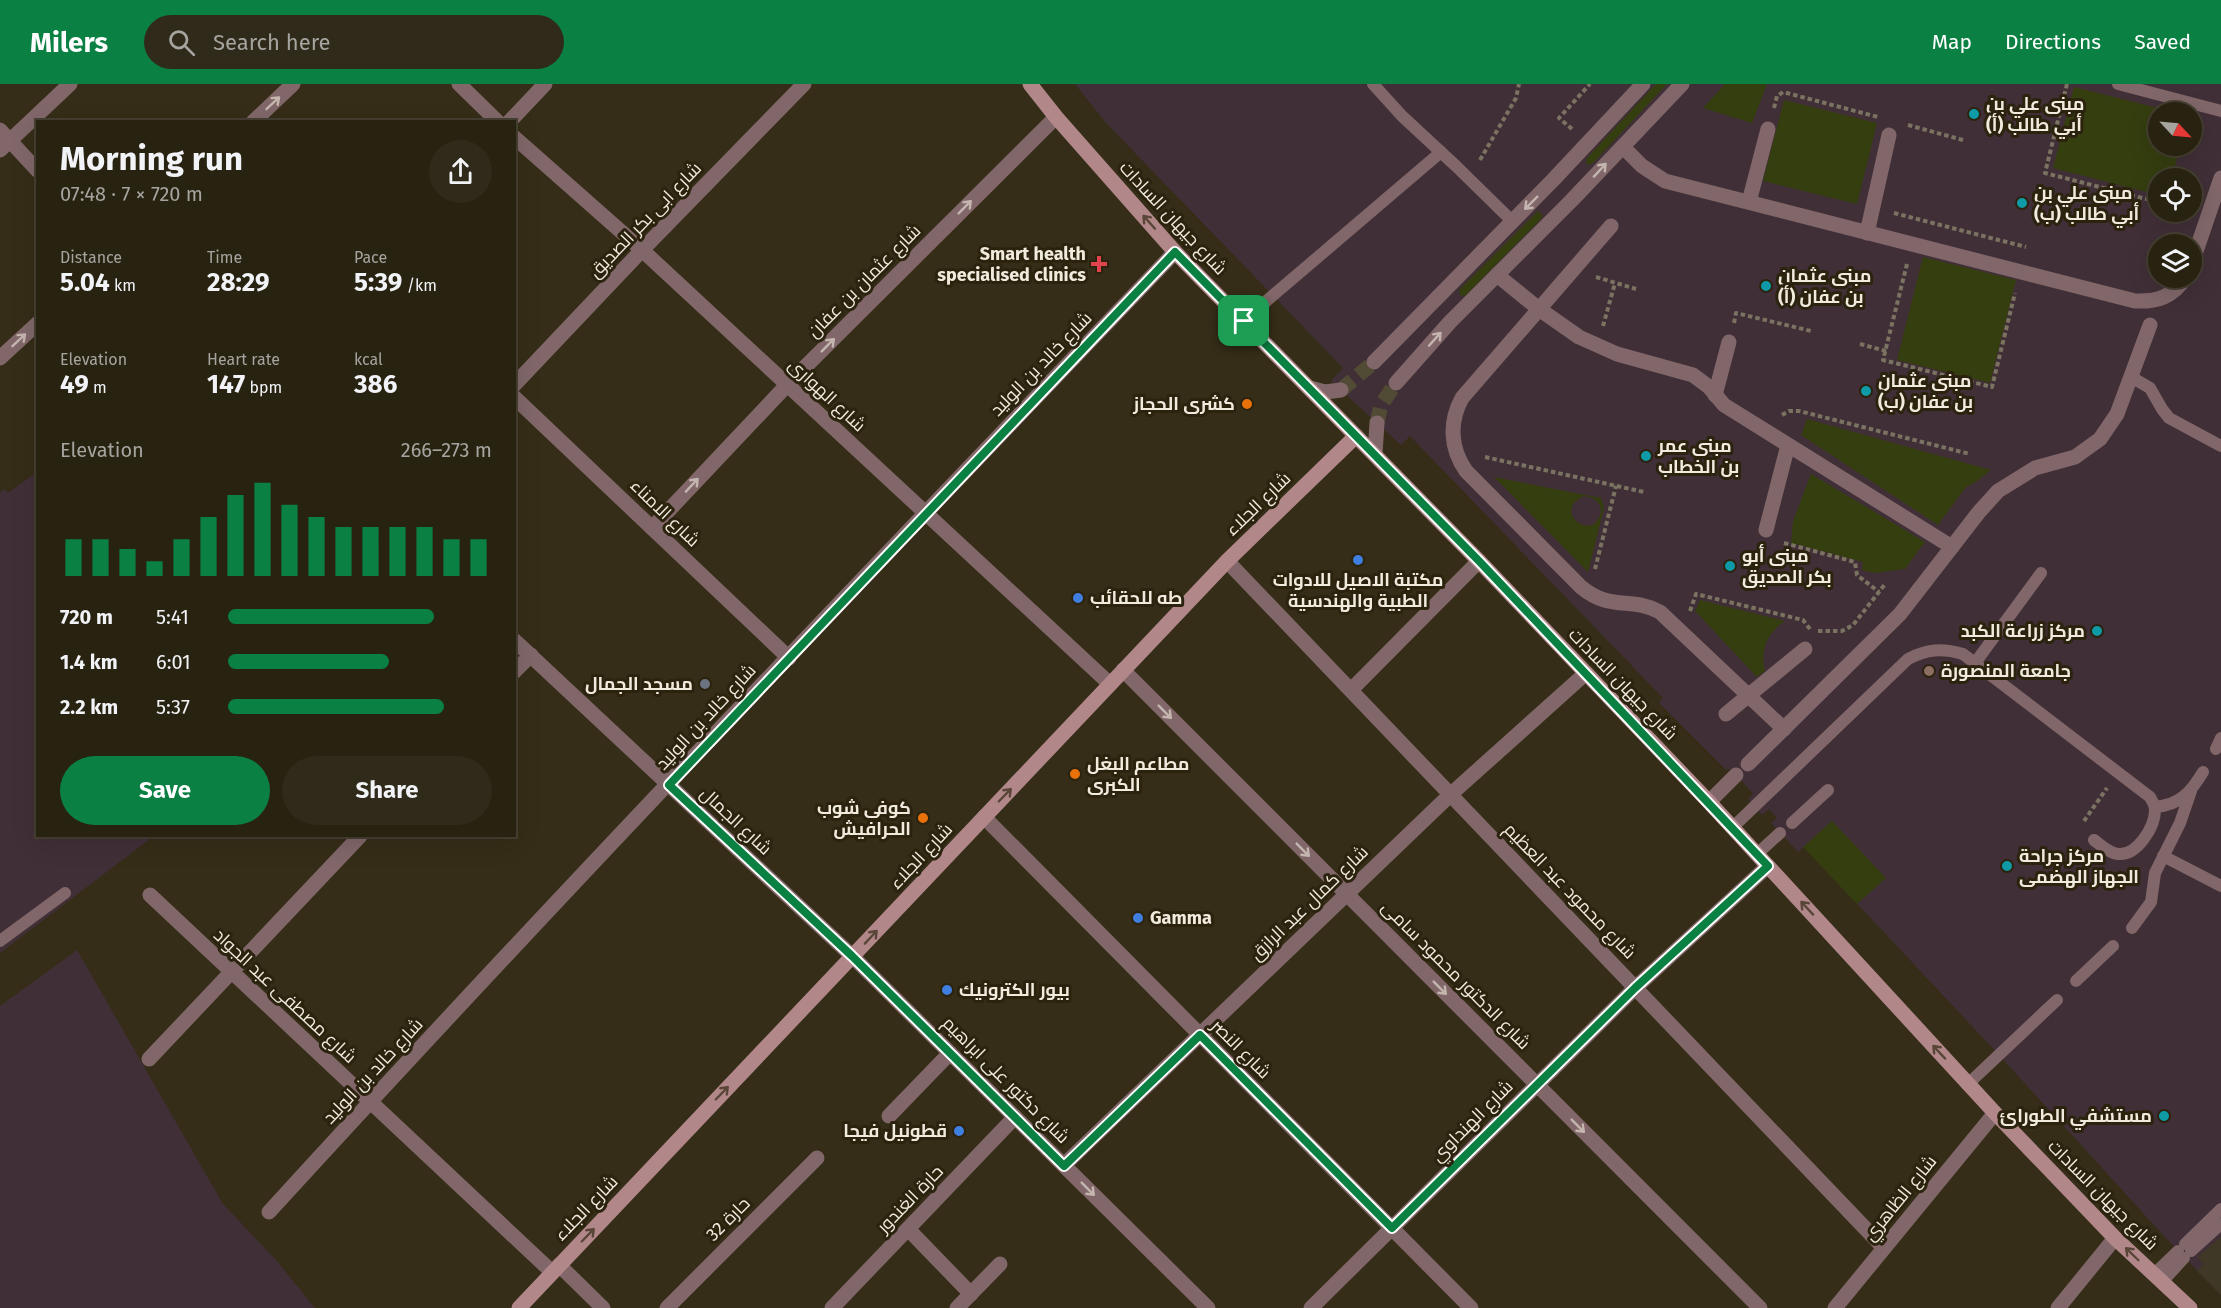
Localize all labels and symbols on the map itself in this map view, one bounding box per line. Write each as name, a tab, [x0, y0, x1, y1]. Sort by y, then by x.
place label: مبنى علي بن أبي طالب (أ)	[1986, 93, 2084, 140]
one-way arrow	[265, 96, 280, 110]
north arrow	[2148, 102, 2202, 156]
marker: مبنى علي بن أبي طالب (أ)	[1967, 107, 1981, 121]
street label: شارع جيهان السادات	[1114, 157, 1231, 280]
street label: شارع ابى بكر الصديق	[584, 158, 707, 283]
one-way arrow	[1593, 162, 1608, 177]
place label: مبنى علي بن أبي طالب (ب)	[2034, 182, 2139, 229]
one-way arrow	[1523, 195, 1538, 210]
marker: مبنى علي بن أبي طالب (ب)	[2015, 196, 2029, 210]
one-way arrow	[958, 199, 973, 214]
one-way arrow	[1142, 215, 1156, 230]
street label: شارع عثمان بن عفان	[803, 220, 926, 343]
place label: Smart health specialised clinics	[937, 243, 1086, 286]
marker: Smart health specialised clinics	[1090, 255, 1108, 273]
place label: مبنى عثمان بن عفان (أ)	[1778, 265, 1871, 308]
marker: مبنى عثمان بن عفان (أ)	[1759, 279, 1773, 293]
pin	[1218, 295, 1269, 346]
street label: شارع خالد بن الوليد	[986, 307, 1097, 421]
one-way arrow	[1428, 332, 1442, 347]
one-way arrow	[11, 333, 26, 347]
one-way arrow	[820, 337, 835, 352]
street label: شارع الهوارى	[783, 354, 870, 437]
place label: مبنى عثمان بن عفان (ب)	[1878, 370, 1973, 413]
marker: مبنى عثمان بن عفان (ب)	[1859, 384, 1873, 398]
place label: كشرى الحجاز	[1132, 393, 1235, 415]
marker: كشرى الحجاز	[1240, 397, 1254, 411]
place label: مبنى عمر بن الخطاب	[1657, 435, 1739, 478]
marker: مبنى عمر بن الخطاب	[1639, 449, 1653, 463]
street label: شارع الجلاء	[1221, 468, 1296, 541]
street label: شارع الامناء	[625, 475, 704, 552]
one-way arrow	[685, 478, 700, 493]
place label: مبنى أبو بكر الصديق	[1742, 543, 1832, 588]
marker: مكتبة الاصيل للادوات الطبية والهندسية	[1351, 553, 1365, 567]
marker: مبنى أبو بكر الصديق	[1723, 559, 1737, 573]
place label: مكتبة الاصيل للادوات الطبية والهندسية	[1273, 569, 1443, 612]
place label: طه للحقائب	[1090, 587, 1182, 609]
marker: طه للحقائب	[1071, 591, 1085, 605]
place label: مركز زراعة الكبد	[1961, 620, 2085, 642]
street label: شارع جيهان السادات	[1563, 623, 1682, 745]
marker: مركز زراعة الكبد	[2090, 624, 2104, 638]
street label: شارع خالد بن الوليد	[651, 660, 761, 775]
place label: جامعة المنصورة	[1941, 660, 2071, 682]
marker: جامعة المنصورة	[1922, 664, 1936, 678]
place label: مسجد الجمال	[585, 673, 693, 695]
marker: مسجد الجمال	[698, 677, 712, 691]
one-way arrow	[1157, 704, 1172, 719]
place label: مطاعم البغل الكبرى	[1087, 753, 1189, 796]
marker: مطاعم البغل الكبرى	[1068, 767, 1082, 781]
street label: شارع الجمال	[695, 782, 776, 860]
one-way arrow	[998, 788, 1012, 803]
place label: كوفى شوب الحرافيش	[817, 797, 911, 840]
marker: كوفى شوب الحرافيش	[916, 811, 930, 825]
street label: شارع الجلاء	[885, 818, 958, 894]
street label: شارع محمود عبد العظيم	[1499, 819, 1641, 964]
street label: شارع كمال عبد الرازق	[1245, 841, 1373, 966]
one-way arrow	[1295, 842, 1310, 857]
place label: مركز جراحة الجهاز الهضمى	[2019, 845, 2139, 888]
marker: مركز جراحة الجهاز الهضمى	[2000, 859, 2014, 873]
street label: شارع الدكتور محمود سامى	[1376, 896, 1535, 1055]
one-way arrow	[1800, 901, 1814, 916]
place label: Gamma	[1150, 907, 1212, 929]
marker: Gamma	[1131, 911, 1145, 925]
street label: شارع مصطفى عبد الجواد	[208, 924, 361, 1069]
one-way arrow	[864, 929, 878, 944]
place label: بيور الكترونيك	[959, 979, 1070, 1001]
one-way arrow	[1433, 980, 1448, 995]
marker: بيور الكترونيك	[940, 983, 954, 997]
street label: شارع دكتور على ابراهيم	[937, 1012, 1074, 1149]
street label: شارع خالد بن الوليد	[318, 1014, 428, 1129]
street label: شارع النصر	[1205, 1014, 1275, 1084]
one-way arrow	[1932, 1045, 1946, 1060]
street label: شارع الهنداوي	[1426, 1075, 1520, 1169]
one-way arrow	[715, 1086, 729, 1101]
place label: مستشفي الطورائ	[2000, 1105, 2152, 1131]
marker: مستشفي الطورائ	[2157, 1109, 2171, 1123]
one-way arrow	[1571, 1118, 1586, 1133]
place label: قطونيل فيجا	[843, 1120, 947, 1142]
marker: قطونيل فيجا	[952, 1124, 966, 1138]
street label: شارع جيهان السادات	[2042, 1135, 2163, 1256]
street label: شارع الظاهري	[1859, 1151, 1944, 1247]
street label: حارة الغندور	[872, 1160, 948, 1238]
street label: شارع الجلاء	[550, 1171, 623, 1246]
one-way arrow	[1080, 1182, 1095, 1197]
street label: حارة 32	[701, 1192, 755, 1246]
one-way arrow	[581, 1227, 595, 1242]
one-way arrow	[2124, 1246, 2139, 1261]

